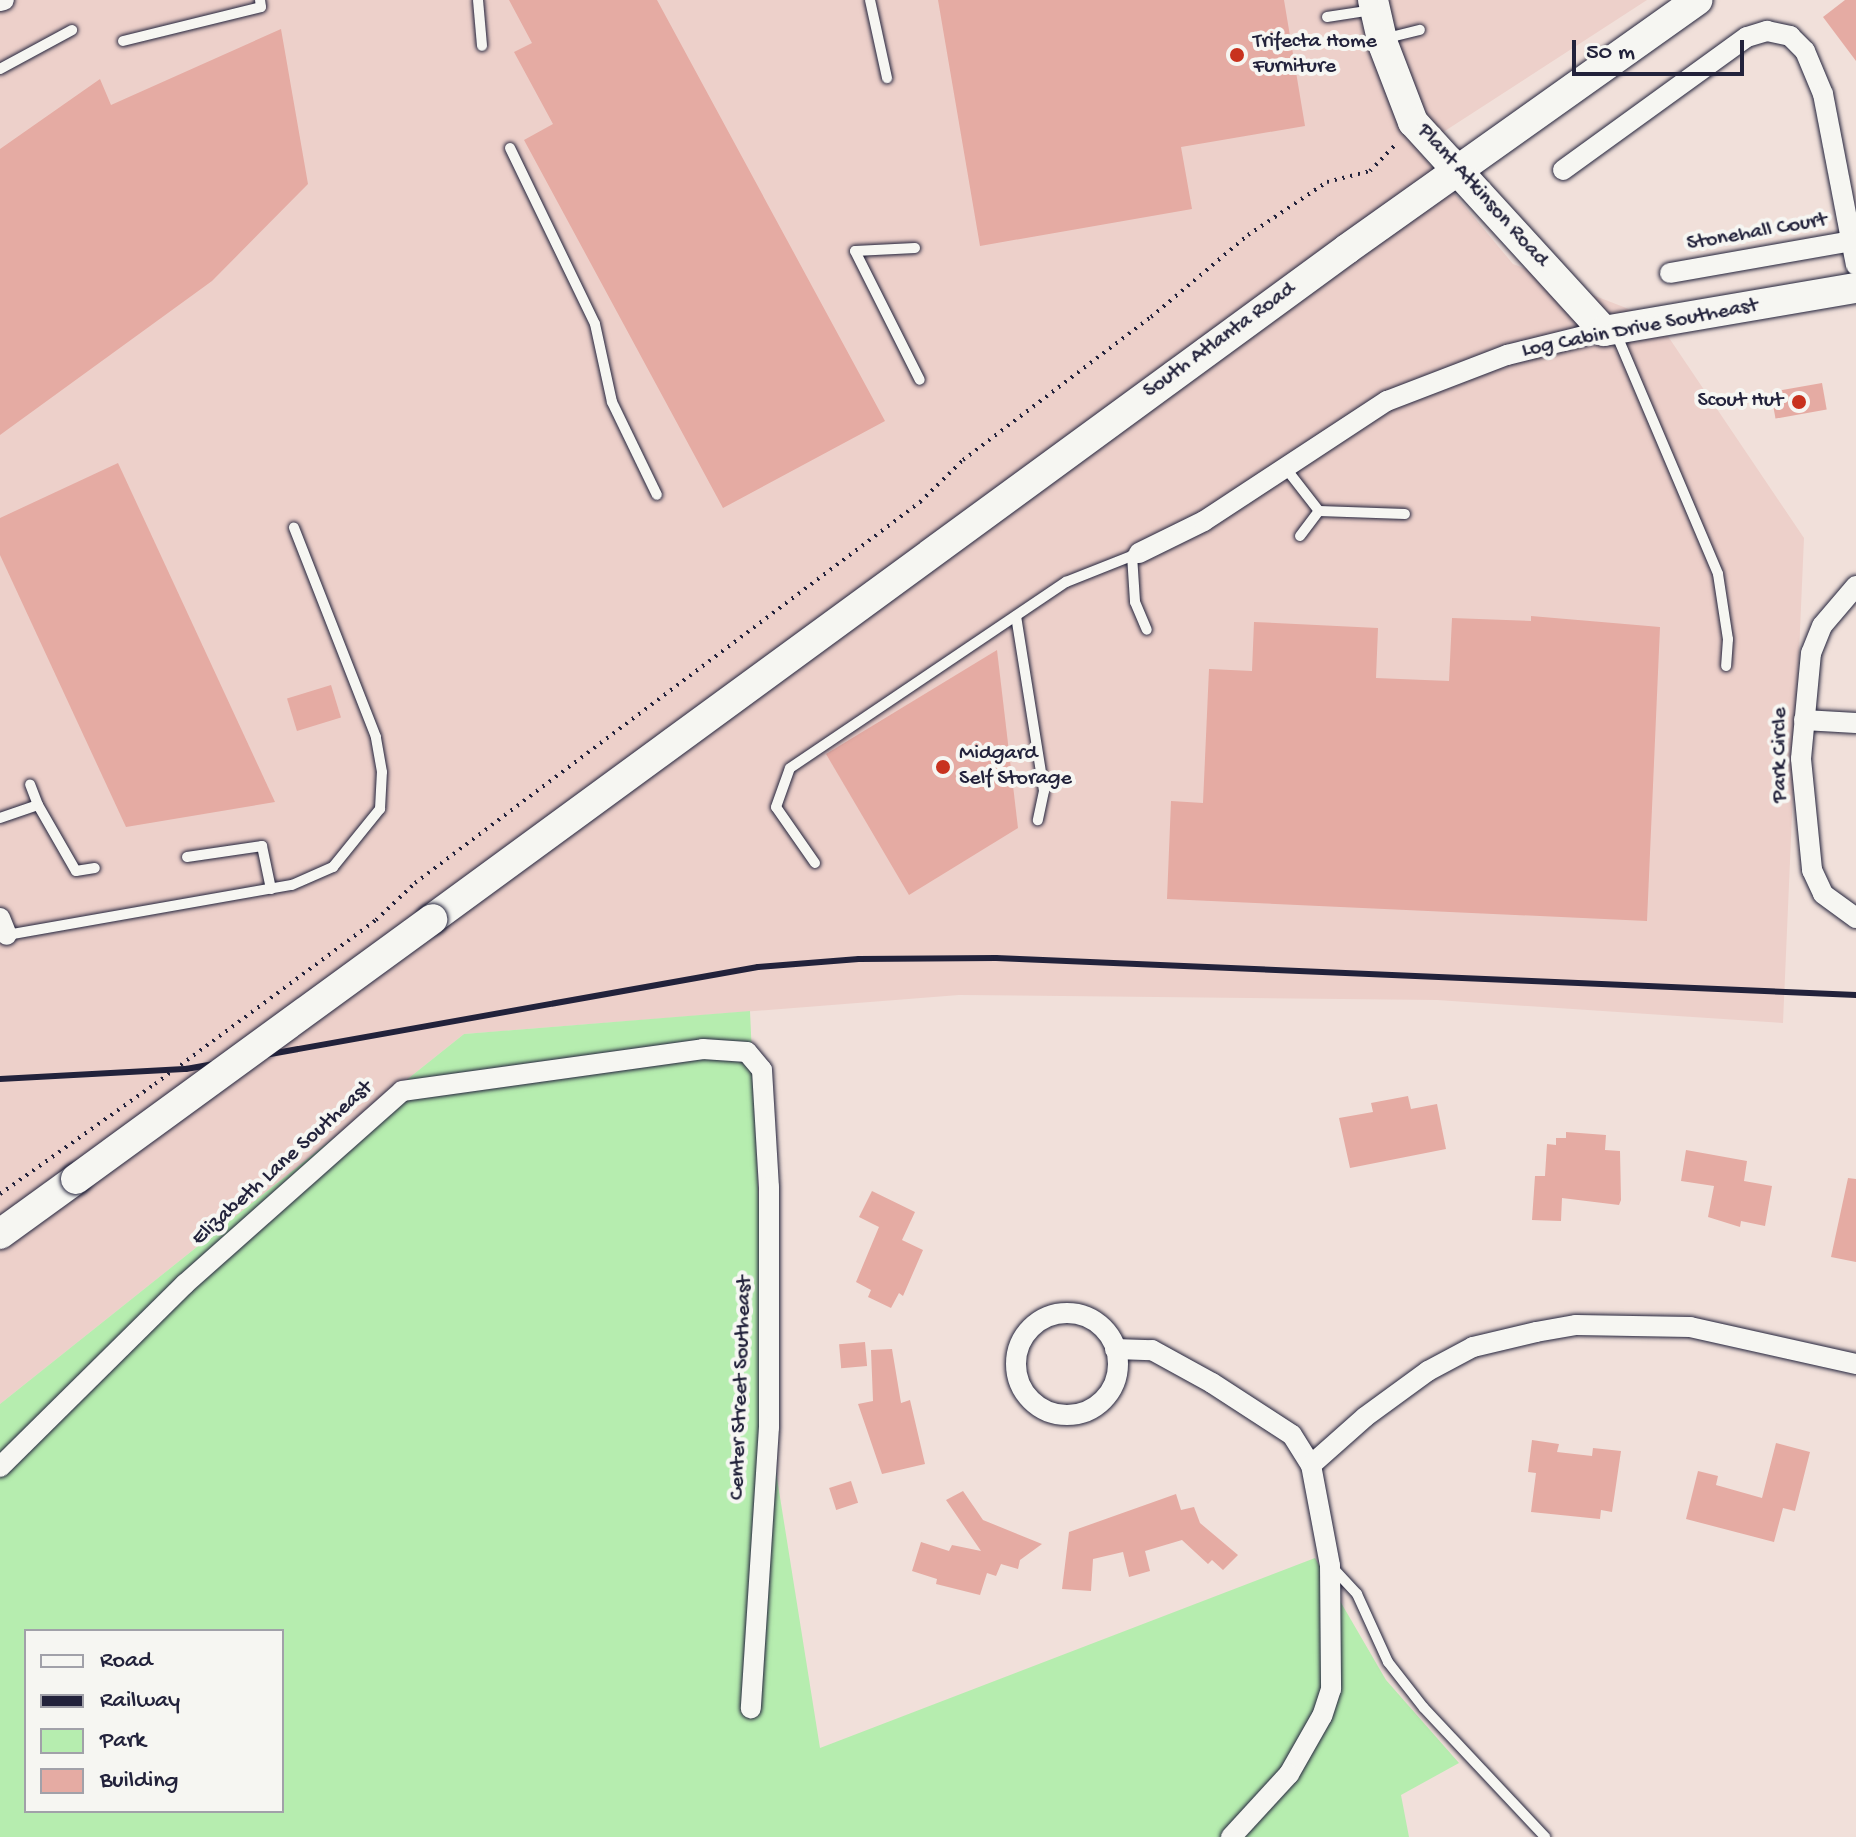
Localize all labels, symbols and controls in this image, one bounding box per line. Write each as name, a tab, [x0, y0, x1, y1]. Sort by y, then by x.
scale bar	[1576, 24, 1748, 74]
place label: Trifecta Home Furniture	[1253, 29, 1377, 80]
text: 50 m	[1586, 39, 1635, 68]
marker: Trifecta Home Furniture	[1228, 46, 1246, 64]
street label: Plant Atkinson Road	[1411, 119, 1553, 273]
street label: Stonehall Court	[1685, 208, 1829, 258]
street label: South Atlanta Road	[1139, 277, 1301, 405]
street label: Log Cabin Drive Southeast	[1520, 293, 1760, 365]
place label: Scout Hut	[1698, 389, 1783, 415]
marker: Scout Hut	[1790, 393, 1808, 411]
street label: Park Circle	[1768, 707, 1794, 803]
place label: Midgard Self Storage	[959, 741, 1072, 792]
marker: Midgard Self Storage	[934, 758, 952, 776]
street label: Elizabeth Lane Southeast	[187, 1076, 379, 1252]
street label: Center Street Southeast	[725, 1275, 759, 1501]
legend	[24, 1629, 284, 1813]
text: Road	[100, 1647, 152, 1676]
text: Railway	[100, 1687, 180, 1716]
text: Park	[100, 1727, 146, 1756]
text: Building	[100, 1767, 178, 1796]

